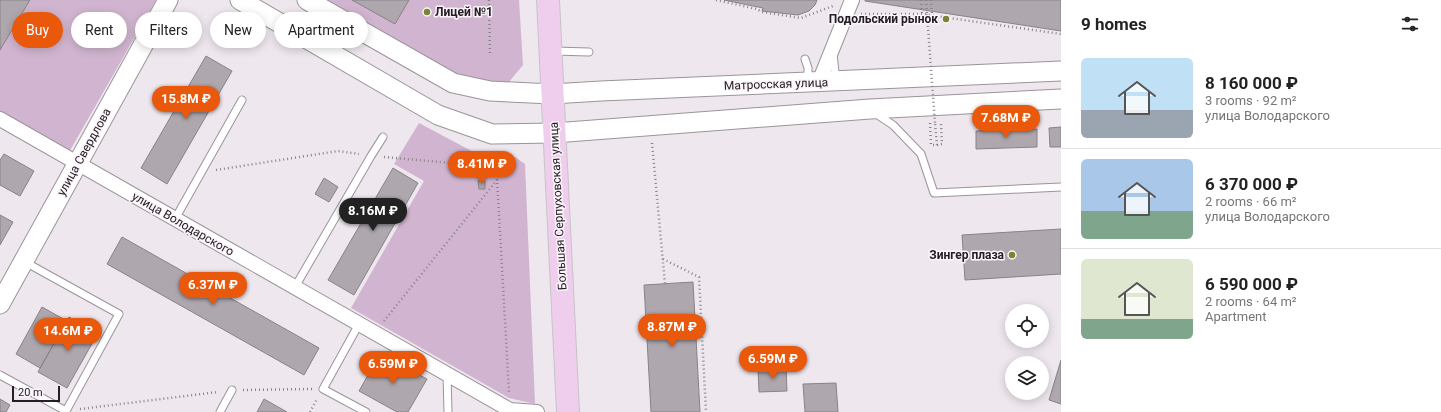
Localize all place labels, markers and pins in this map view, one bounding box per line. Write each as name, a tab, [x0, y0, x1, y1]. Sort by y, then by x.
place label: Лицeй №1	[435, 5, 493, 19]
marker: Лицeй №1	[422, 7, 432, 17]
place label: Подольский рынок	[829, 12, 938, 26]
marker: Подольский рынок	[941, 14, 951, 24]
pin: 15.8M ₽	[149, 86, 223, 120]
pin: 7.68M ₽	[969, 105, 1043, 139]
pin: 8.41M ₽	[445, 151, 519, 185]
pin: 8.16M ₽	[336, 198, 410, 232]
place label: Зингер плаза	[929, 248, 1005, 262]
marker: Зингер плаза	[1007, 250, 1017, 260]
pin: 6.37M ₽	[176, 272, 250, 306]
pin: 8.87M ₽	[635, 314, 709, 348]
pin: 14.6M ₽	[31, 318, 105, 352]
pin: 6.59M ₽	[736, 346, 810, 380]
pin: 6.59M ₽	[356, 351, 430, 385]

